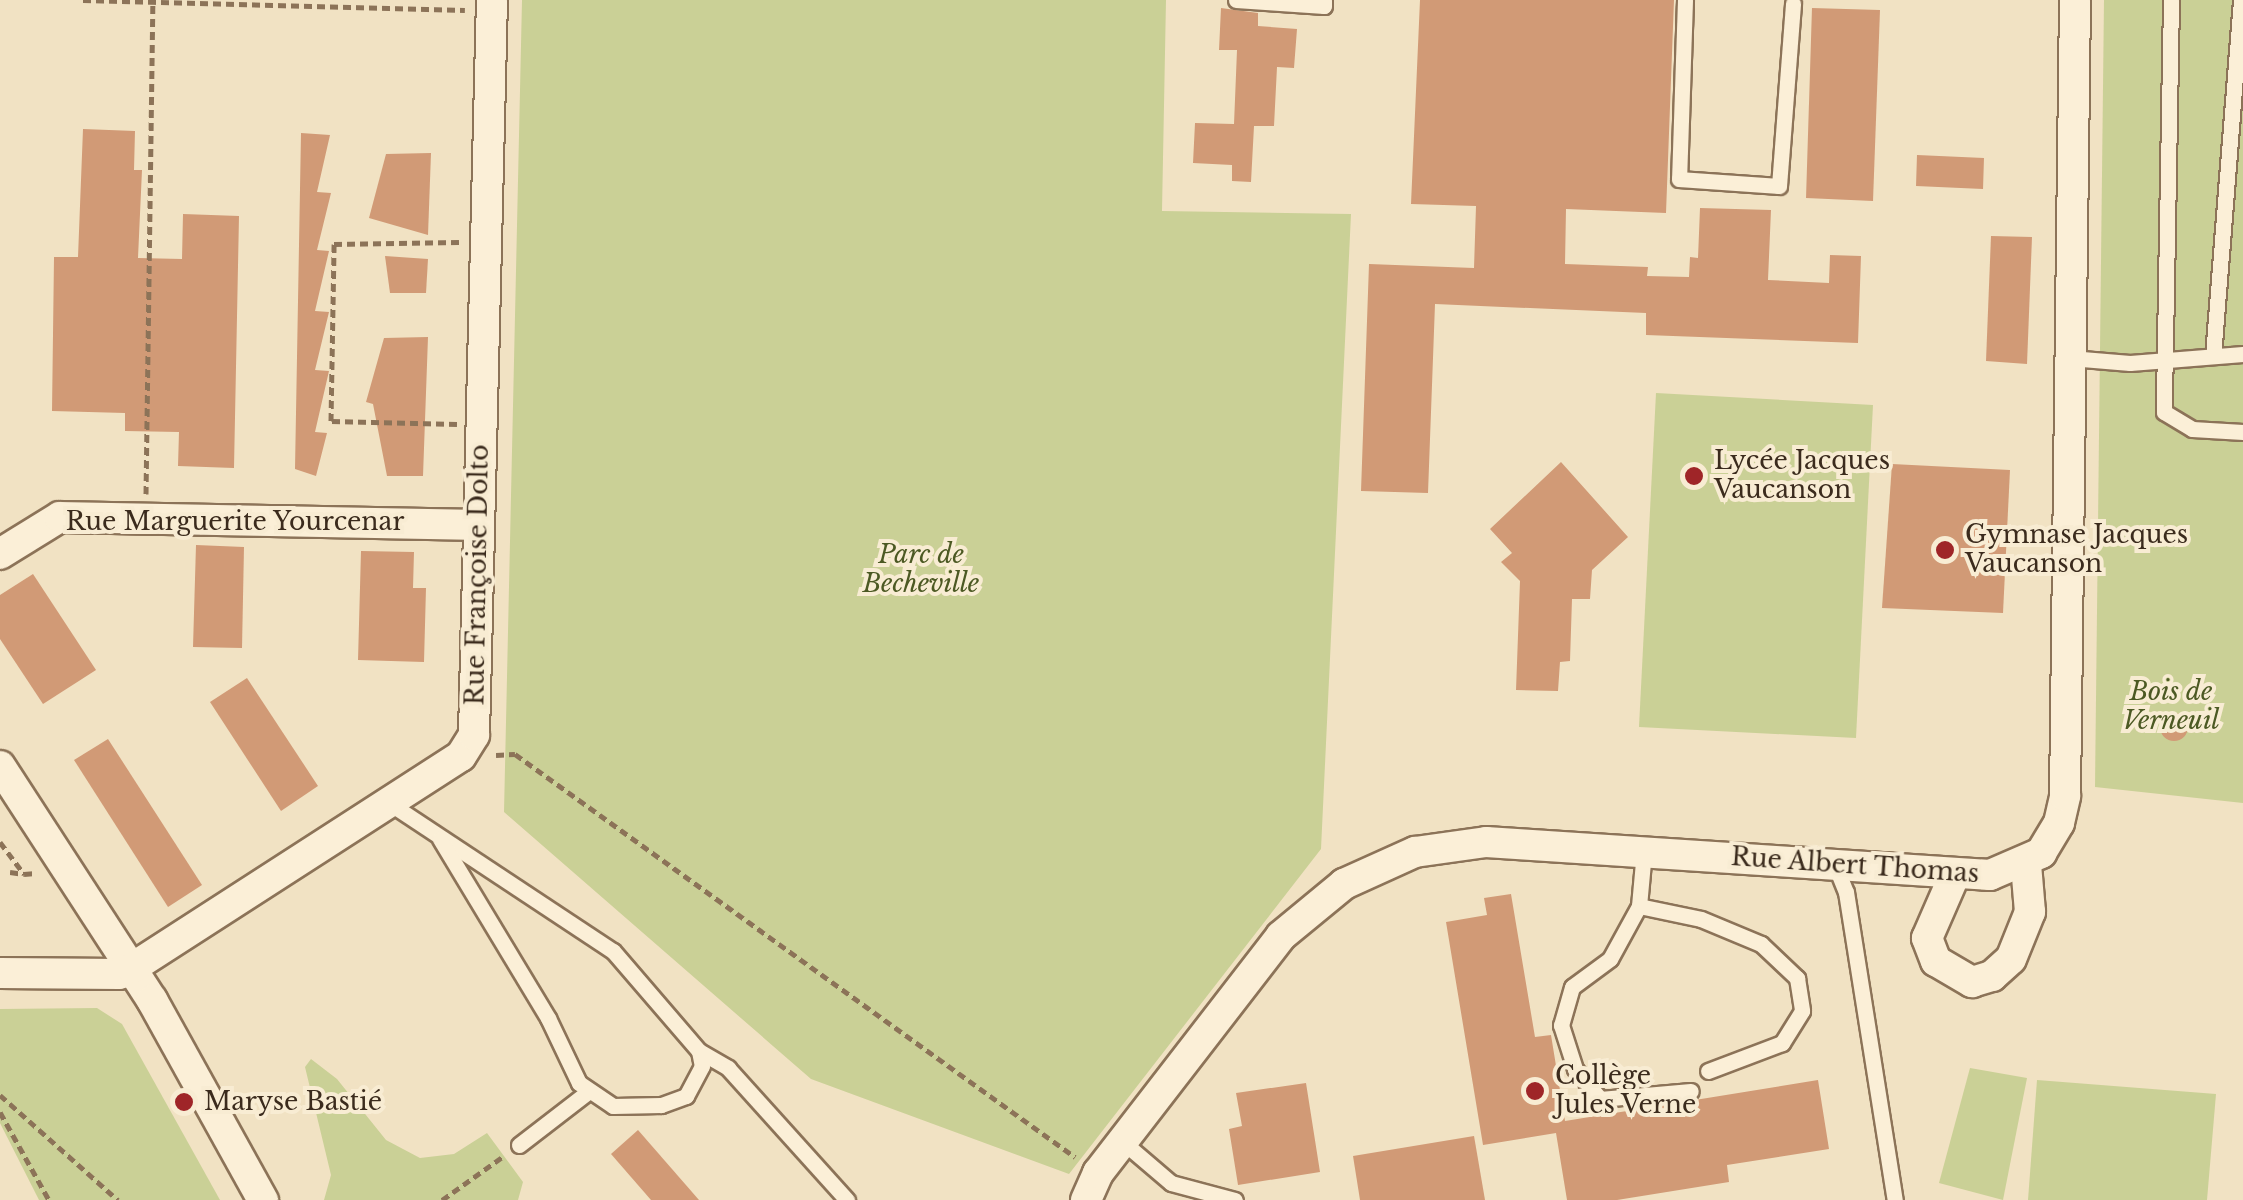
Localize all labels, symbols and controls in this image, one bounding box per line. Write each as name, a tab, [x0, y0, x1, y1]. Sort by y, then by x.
street label: Rue Françoise Dolto	[461, 444, 495, 706]
place label: Lycée Jacques Vaucanson	[1714, 447, 1890, 506]
marker: Lycée Jacques Vaucanson	[1683, 465, 1705, 487]
street label: Rue Marguerite Yourcenar	[65, 507, 405, 537]
place label: Gymnase Jacques Vaucanson	[1965, 521, 2188, 580]
marker: Gymnase Jacques Vaucanson	[1934, 539, 1956, 561]
park label: Parc de Becheville	[863, 541, 979, 600]
park label: Bois de Verneuil	[2123, 678, 2219, 737]
street label: Rue Albert Thomas	[1729, 842, 1981, 890]
place label: Collège Jules Verne	[1555, 1062, 1697, 1121]
marker: Collège Jules Verne	[1524, 1080, 1546, 1102]
place label: Maryse Bastié	[204, 1087, 382, 1117]
marker: Maryse Bastié	[173, 1091, 195, 1113]

